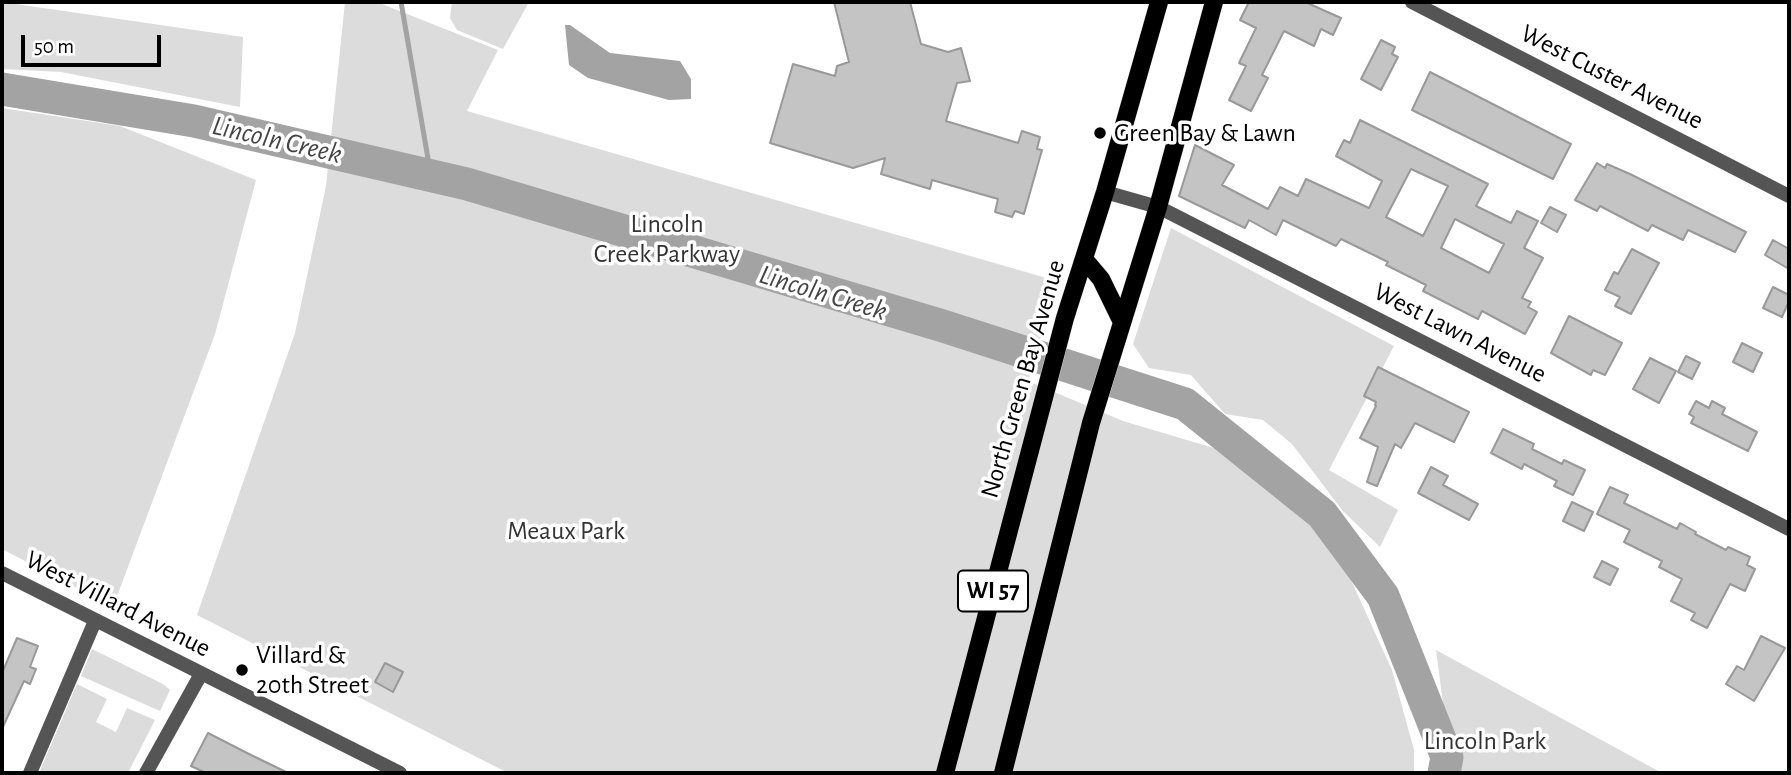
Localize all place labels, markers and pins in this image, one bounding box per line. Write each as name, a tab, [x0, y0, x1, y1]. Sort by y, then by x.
place label: Green Bay & Lawn	[1114, 117, 1296, 149]
marker: Green Bay & Lawn	[1092, 125, 1108, 141]
place label: Villard & 20th Street	[256, 639, 369, 700]
marker: Villard & 20th Street	[234, 662, 250, 678]

